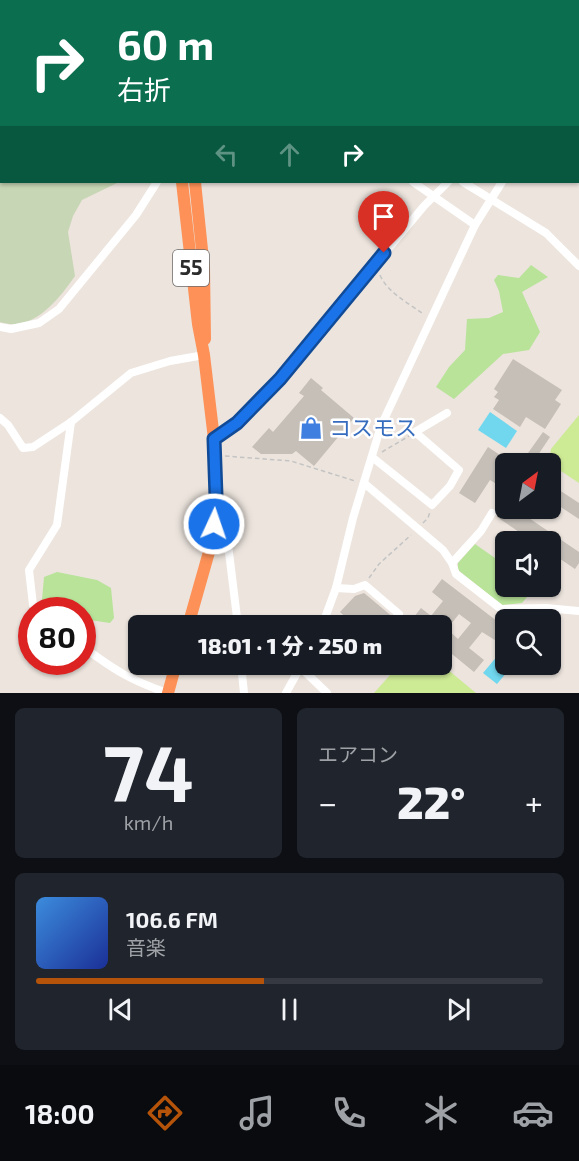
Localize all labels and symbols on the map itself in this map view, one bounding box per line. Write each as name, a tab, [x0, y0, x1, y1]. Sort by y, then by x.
pin	[358, 191, 409, 253]
road number: 55	[173, 250, 209, 286]
place label: コスモス	[329, 414, 417, 440]
shop icon: コスモス	[298, 415, 324, 441]
north arrow	[495, 453, 561, 519]
position arrow	[182, 492, 246, 556]
speed limit sign: 80	[18, 597, 96, 675]

